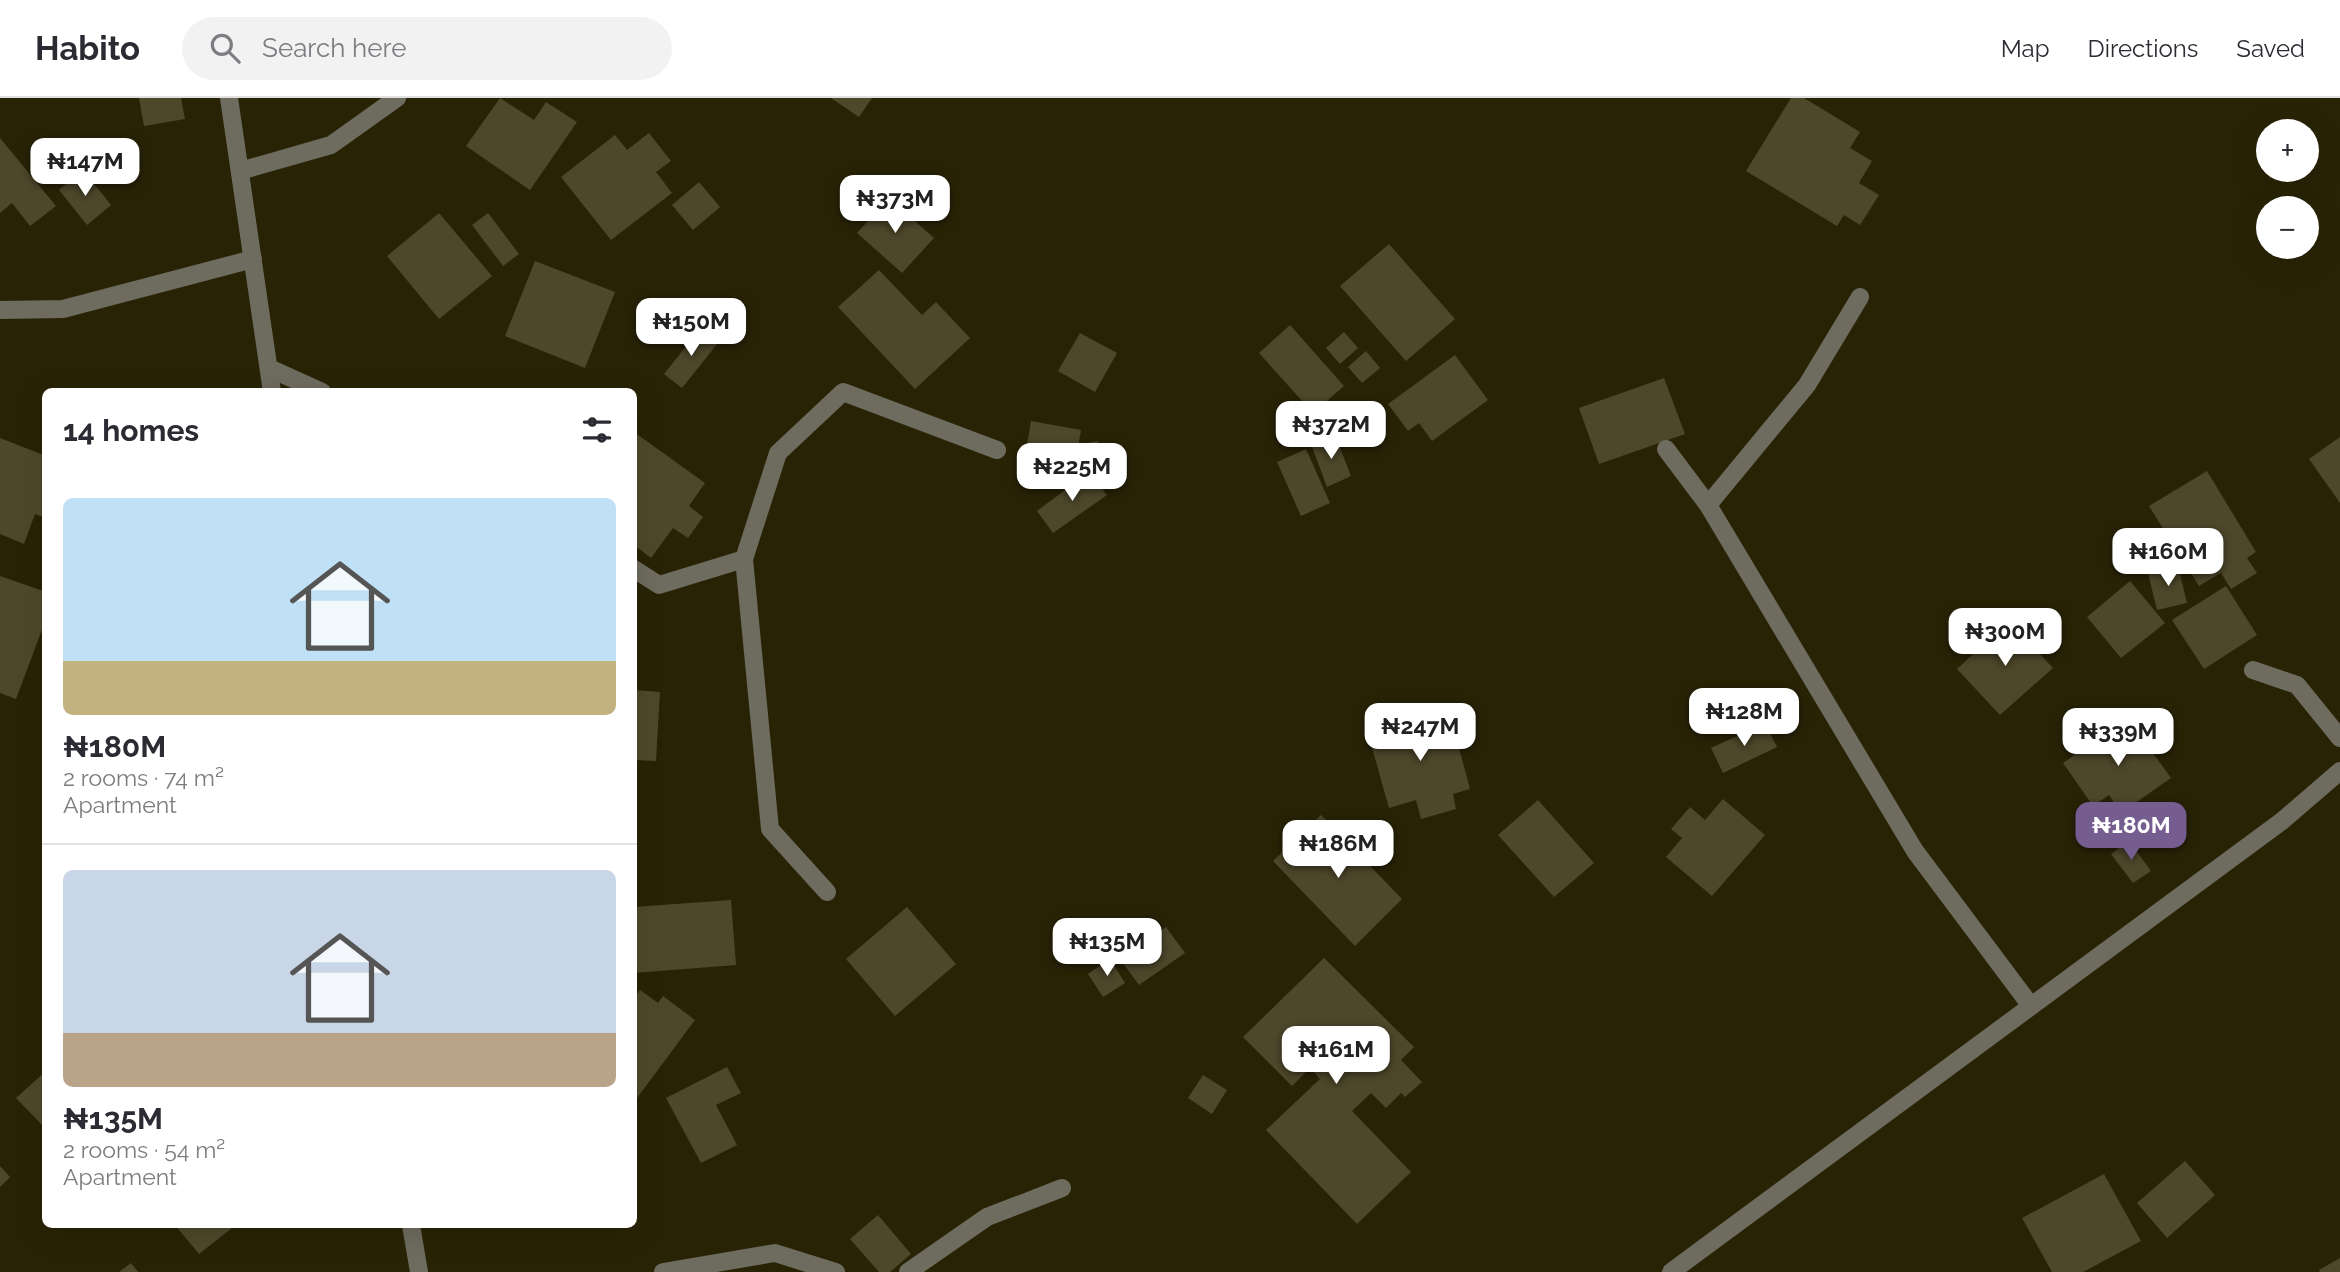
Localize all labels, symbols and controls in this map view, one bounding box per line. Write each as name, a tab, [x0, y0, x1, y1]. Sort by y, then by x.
search box	[182, 17, 672, 80]
text: Habito	[35, 29, 140, 68]
icon: search	[206, 29, 244, 67]
text: Search here	[262, 33, 406, 63]
text: Map	[2001, 34, 2050, 63]
text: Directions	[2088, 34, 2198, 63]
text: Saved	[2236, 34, 2305, 63]
map controls	[2256, 119, 2319, 259]
button: +	[2256, 119, 2319, 182]
pin: ₦147M	[36, 139, 134, 198]
text: ₦147M	[46, 147, 124, 174]
pin: ₦373M	[846, 176, 944, 235]
text: ₦373M	[856, 184, 934, 211]
button: −	[2256, 196, 2319, 259]
pin: ₦150M	[642, 299, 740, 358]
text: ₦150M	[652, 307, 730, 334]
pin: ₦372M	[1282, 402, 1380, 461]
text: ₦372M	[1292, 410, 1370, 437]
icon: filters	[578, 411, 616, 449]
text: 14 homes	[63, 413, 199, 448]
pin: ₦225M	[1023, 444, 1121, 503]
text: ₦225M	[1033, 452, 1111, 479]
pin: ₦160M	[2119, 528, 2217, 588]
text: ₦160M	[2128, 537, 2208, 564]
icon: home	[277, 543, 403, 669]
pin: ₦300M	[1956, 608, 2054, 668]
text: ₦300M	[1965, 617, 2045, 644]
pin: ₦128M	[1695, 688, 1793, 748]
text: ₦128M	[1705, 697, 1783, 724]
pin: ₦247M	[1371, 704, 1469, 763]
pin: ₦339M	[2069, 708, 2167, 768]
text: ₦247M	[1381, 712, 1459, 739]
text: ₦339M	[2079, 717, 2157, 744]
text: ₦180M	[63, 729, 166, 764]
text: 2 rooms · 74 m²	[63, 764, 224, 791]
text: Apartment	[63, 791, 177, 818]
pin: ₦180M	[2082, 802, 2180, 862]
text: ₦180M	[2091, 811, 2171, 838]
pin: ₦186M	[1289, 820, 1387, 880]
text: ₦186M	[1299, 829, 1377, 856]
icon: home	[277, 915, 403, 1041]
pin: ₦135M	[1058, 918, 1156, 978]
text: ₦135M	[1069, 927, 1145, 954]
pin: ₦161M	[1287, 1026, 1385, 1086]
text: ₦161M	[1298, 1035, 1374, 1062]
text: ₦135M	[63, 1101, 163, 1136]
text: 2 rooms · 54 m²	[63, 1136, 225, 1163]
text: Apartment	[63, 1163, 177, 1190]

